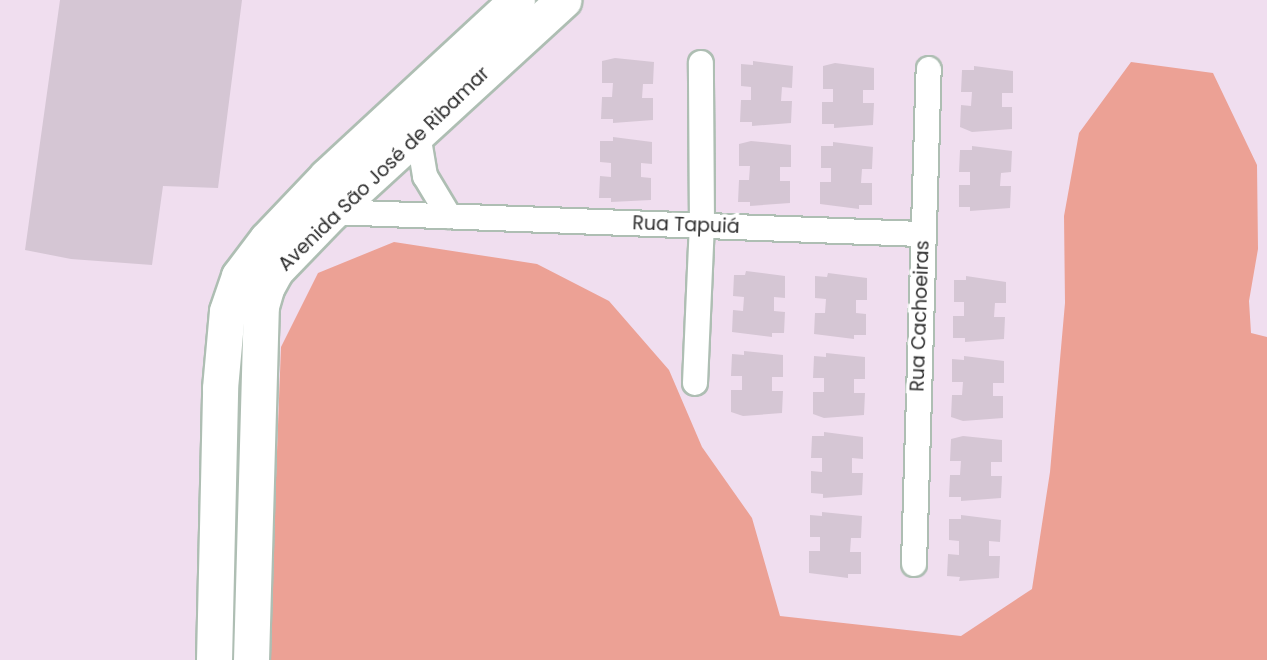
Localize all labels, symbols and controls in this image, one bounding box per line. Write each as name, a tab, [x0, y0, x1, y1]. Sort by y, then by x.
street label: Avenida São José de Ribamar	[274, 62, 494, 276]
street label: Rua Tapuiá	[632, 212, 740, 238]
street label: Rua Cachoeiras	[906, 240, 934, 392]

